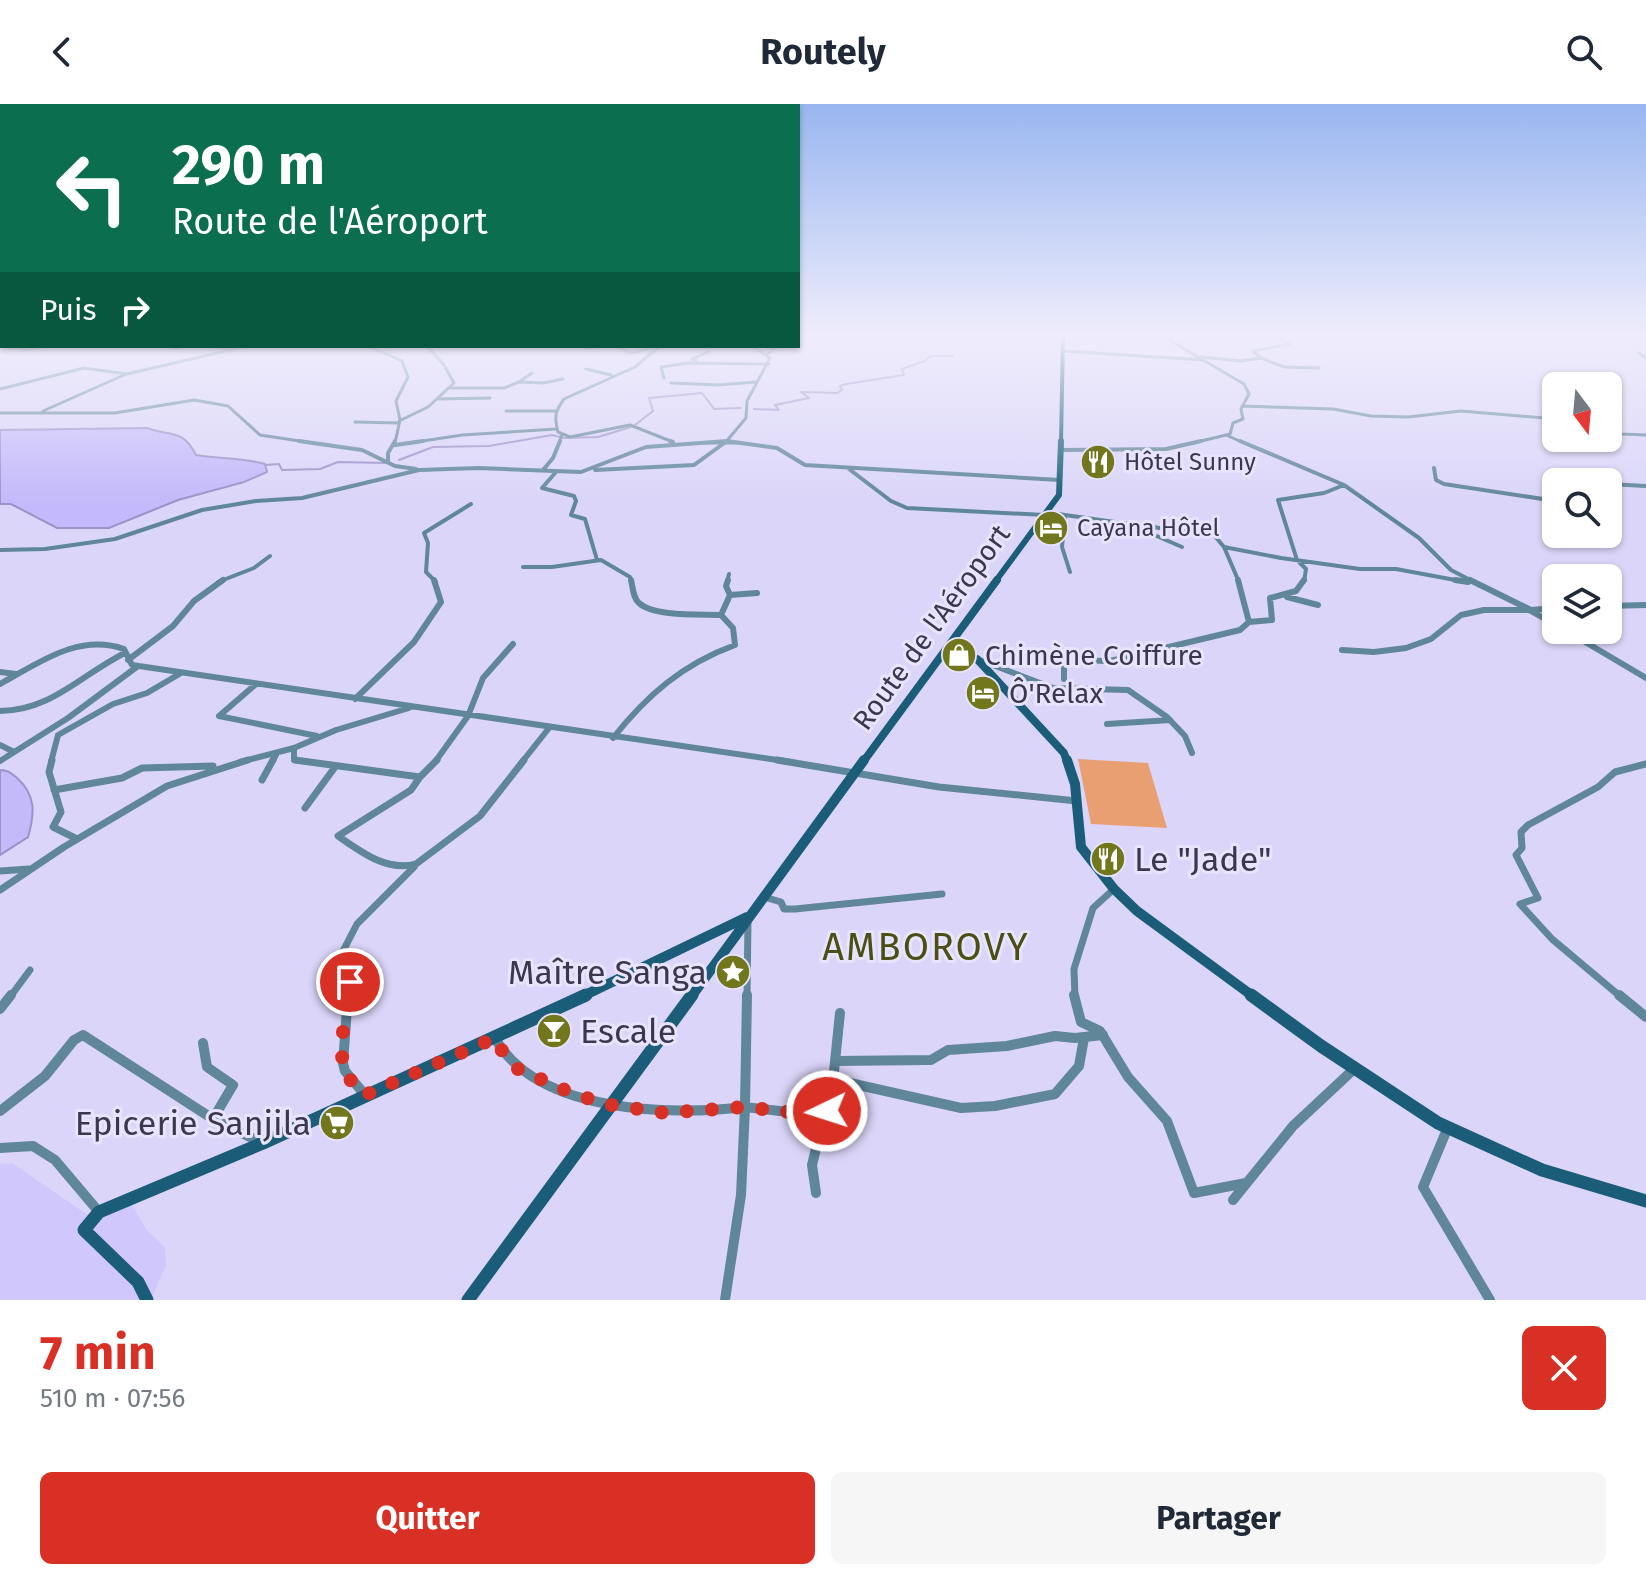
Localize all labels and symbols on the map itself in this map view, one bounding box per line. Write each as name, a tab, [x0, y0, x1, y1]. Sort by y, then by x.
north arrow	[1542, 372, 1622, 452]
restaurant icon: Hôtel Sunny	[1079, 443, 1117, 481]
place label: Hôtel Sunny	[1124, 448, 1256, 476]
hotel icon: Cayana Hôtel	[1032, 509, 1070, 547]
place label: Cayana Hôtel	[1077, 514, 1220, 542]
street label: Route de l'Aéroport	[846, 518, 1017, 736]
shop icon: Chimène Coiffure	[940, 636, 978, 674]
place label: Chimène Coiffure	[985, 639, 1203, 672]
hotel icon: Ô'Relax	[964, 674, 1002, 712]
place label: Ô'Relax	[1009, 677, 1104, 710]
place label: Le "Jade"	[1134, 839, 1271, 880]
restaurant icon: Le "Jade"	[1089, 840, 1127, 878]
district label: AMBOROVY	[822, 924, 1030, 970]
pin	[316, 948, 384, 1016]
place label: Maître Sanga	[508, 952, 707, 993]
place icon: Maître Sanga	[714, 953, 752, 991]
place label: Escale	[580, 1011, 676, 1052]
bar icon: Escale	[535, 1012, 573, 1050]
position arrow	[785, 1069, 869, 1153]
place label: Epicerie Sanjila	[75, 1103, 311, 1144]
supermarket icon: Epicerie Sanjila	[318, 1104, 356, 1142]

